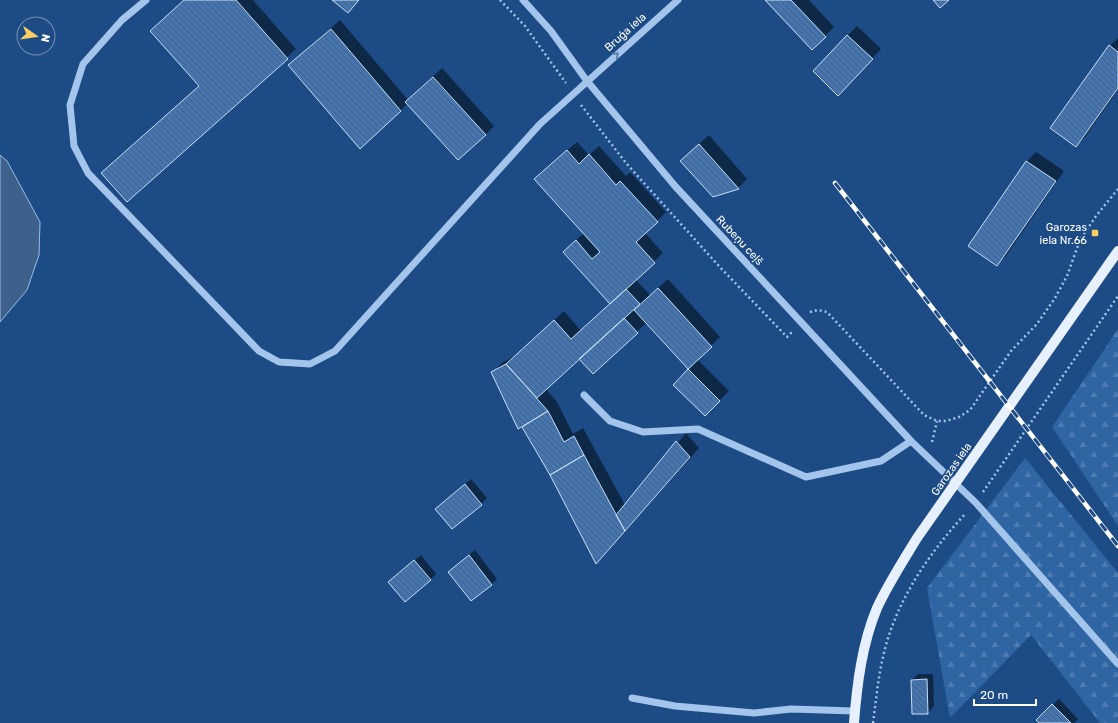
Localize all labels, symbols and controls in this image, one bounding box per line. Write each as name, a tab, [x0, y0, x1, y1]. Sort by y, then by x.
street label: Bruģa iela	[602, 10, 649, 54]
north arrow	[16, 16, 56, 56]
text: N	[38, 33, 52, 44]
one-way arrow	[611, 52, 619, 59]
street label: Rubeņu ceļš	[713, 213, 766, 268]
place label: Garozas iela Nr.66	[1040, 221, 1087, 247]
marker: Garozas iela Nr.66	[1090, 228, 1100, 238]
street label: Garozas iela	[928, 440, 974, 498]
scale bar	[974, 681, 1036, 707]
text: 20 m	[980, 688, 1008, 702]

